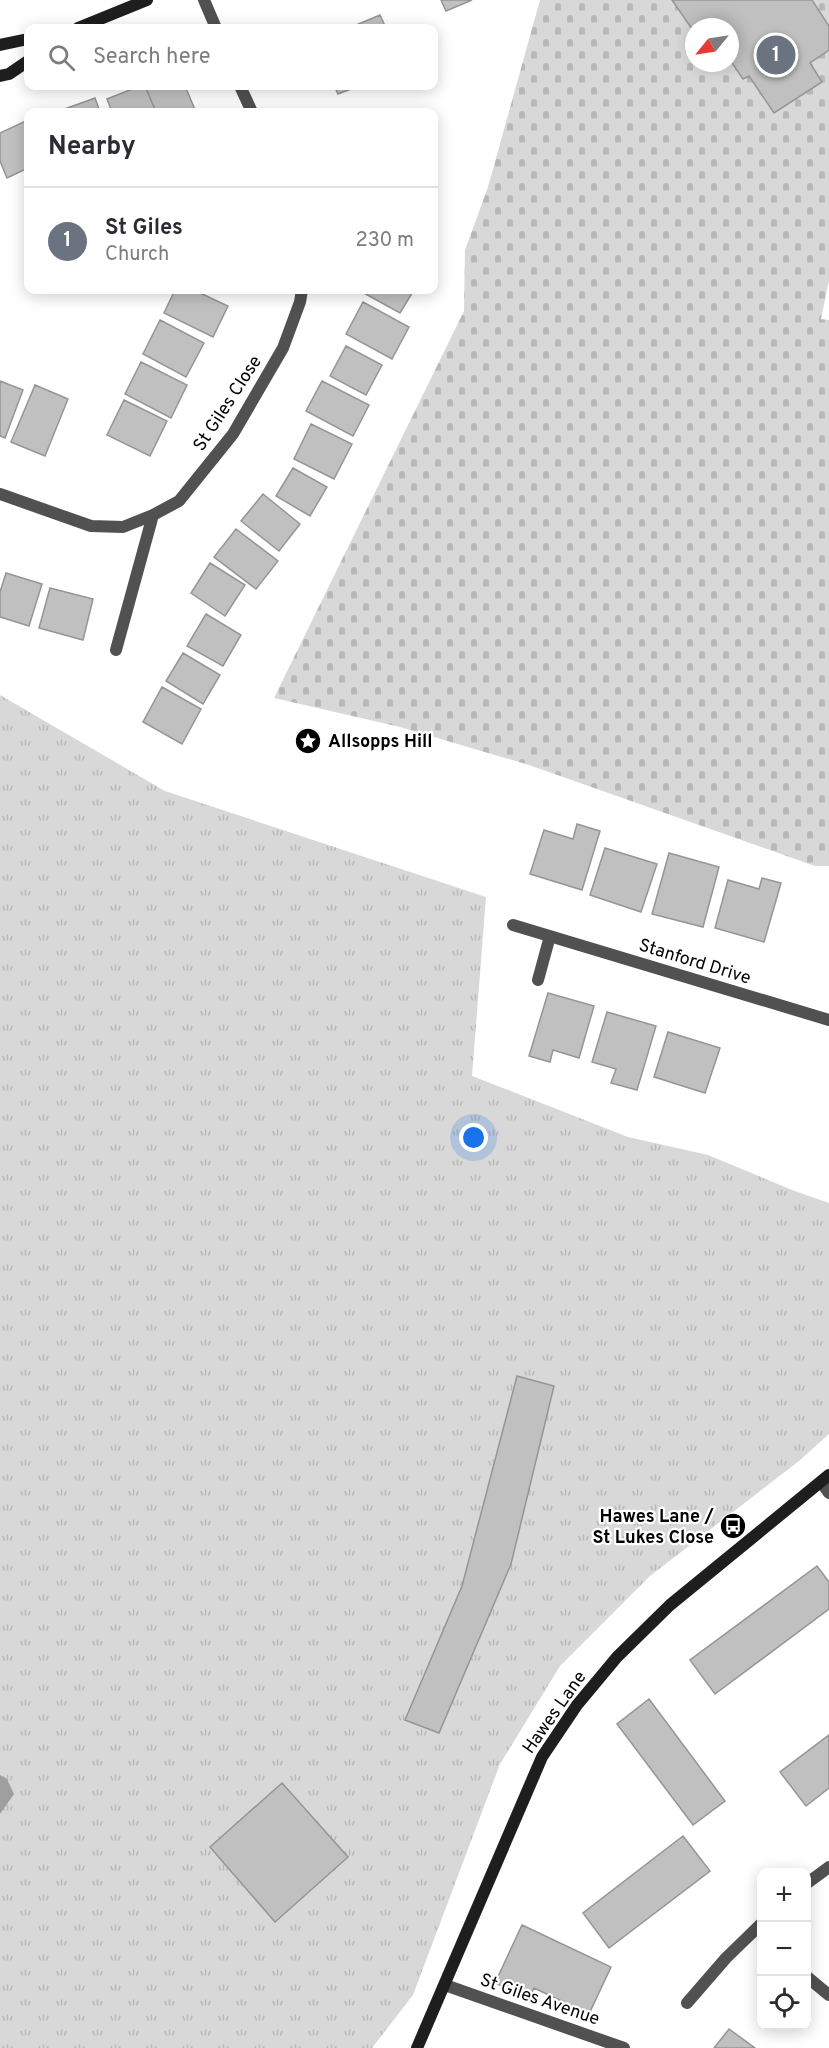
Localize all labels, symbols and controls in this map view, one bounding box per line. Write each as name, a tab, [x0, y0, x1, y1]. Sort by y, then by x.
north arrow	[685, 18, 739, 72]
search box	[24, 24, 438, 90]
pin: 1	[756, 32, 796, 78]
icon: search	[45, 41, 78, 74]
text: Search here	[93, 44, 211, 71]
text: Nearby	[48, 131, 136, 164]
text: St Giles	[105, 215, 183, 242]
text: 1	[64, 228, 72, 254]
text: 230 m	[355, 228, 414, 254]
text: Church	[105, 242, 169, 268]
street label: St Giles Close	[189, 352, 268, 456]
place icon: Allsopps Hill	[293, 726, 323, 756]
place label: Allsopps Hill	[328, 731, 433, 754]
street label: Stanford Drive	[636, 934, 753, 990]
your location	[459, 1123, 488, 1152]
place label: Hawes Lane / St Lukes Close	[592, 1506, 715, 1550]
bus stop icon: Hawes Lane / St Lukes Close	[718, 1511, 748, 1541]
street label: Hawes Lane	[518, 1667, 592, 1759]
map controls	[757, 1868, 811, 2030]
button: +	[757, 1868, 811, 1922]
button: −	[757, 1922, 811, 1976]
street label: St Giles Avenue	[477, 1969, 602, 2032]
button: locate	[757, 1976, 811, 2030]

